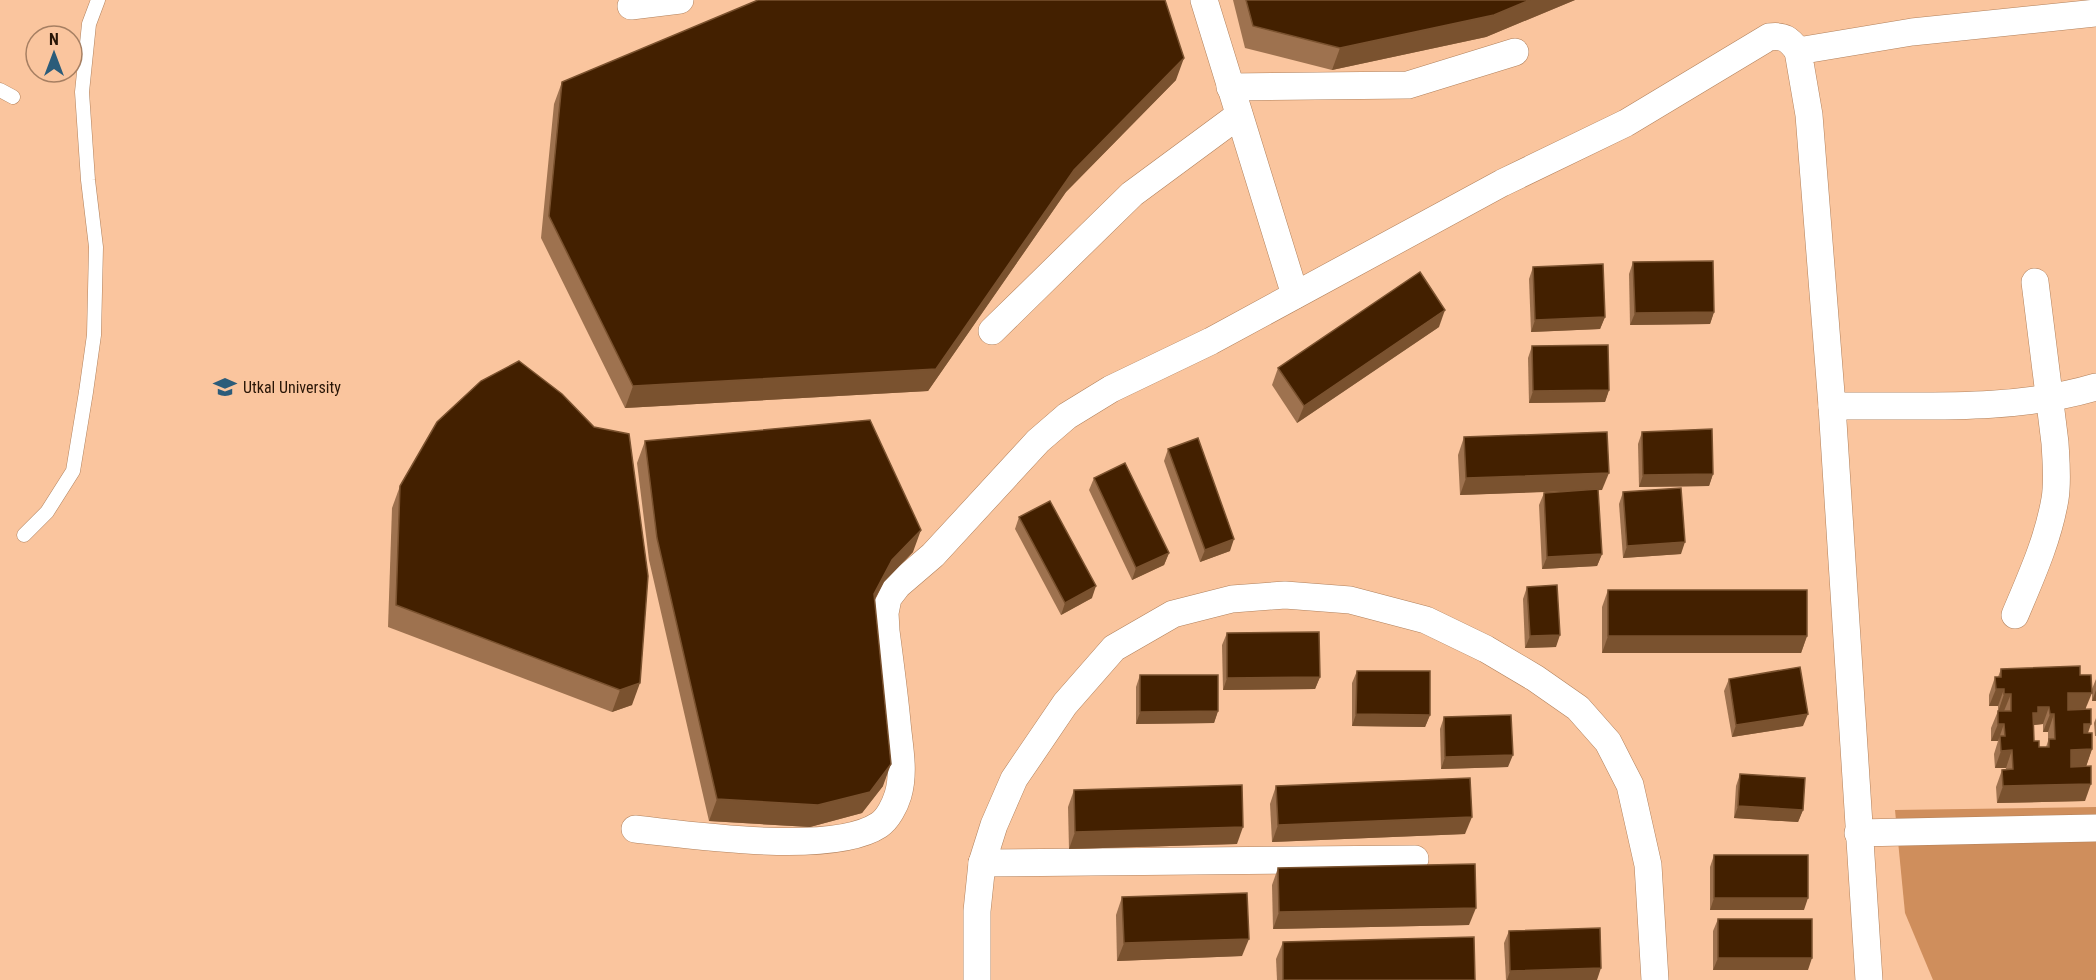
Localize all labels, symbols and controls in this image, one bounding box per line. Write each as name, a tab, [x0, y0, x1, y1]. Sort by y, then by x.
north arrow	[24, 24, 84, 84]
text: N	[49, 30, 59, 49]
school or university icon: Utkal University	[212, 374, 238, 400]
place label: Utkal University	[243, 378, 341, 397]

